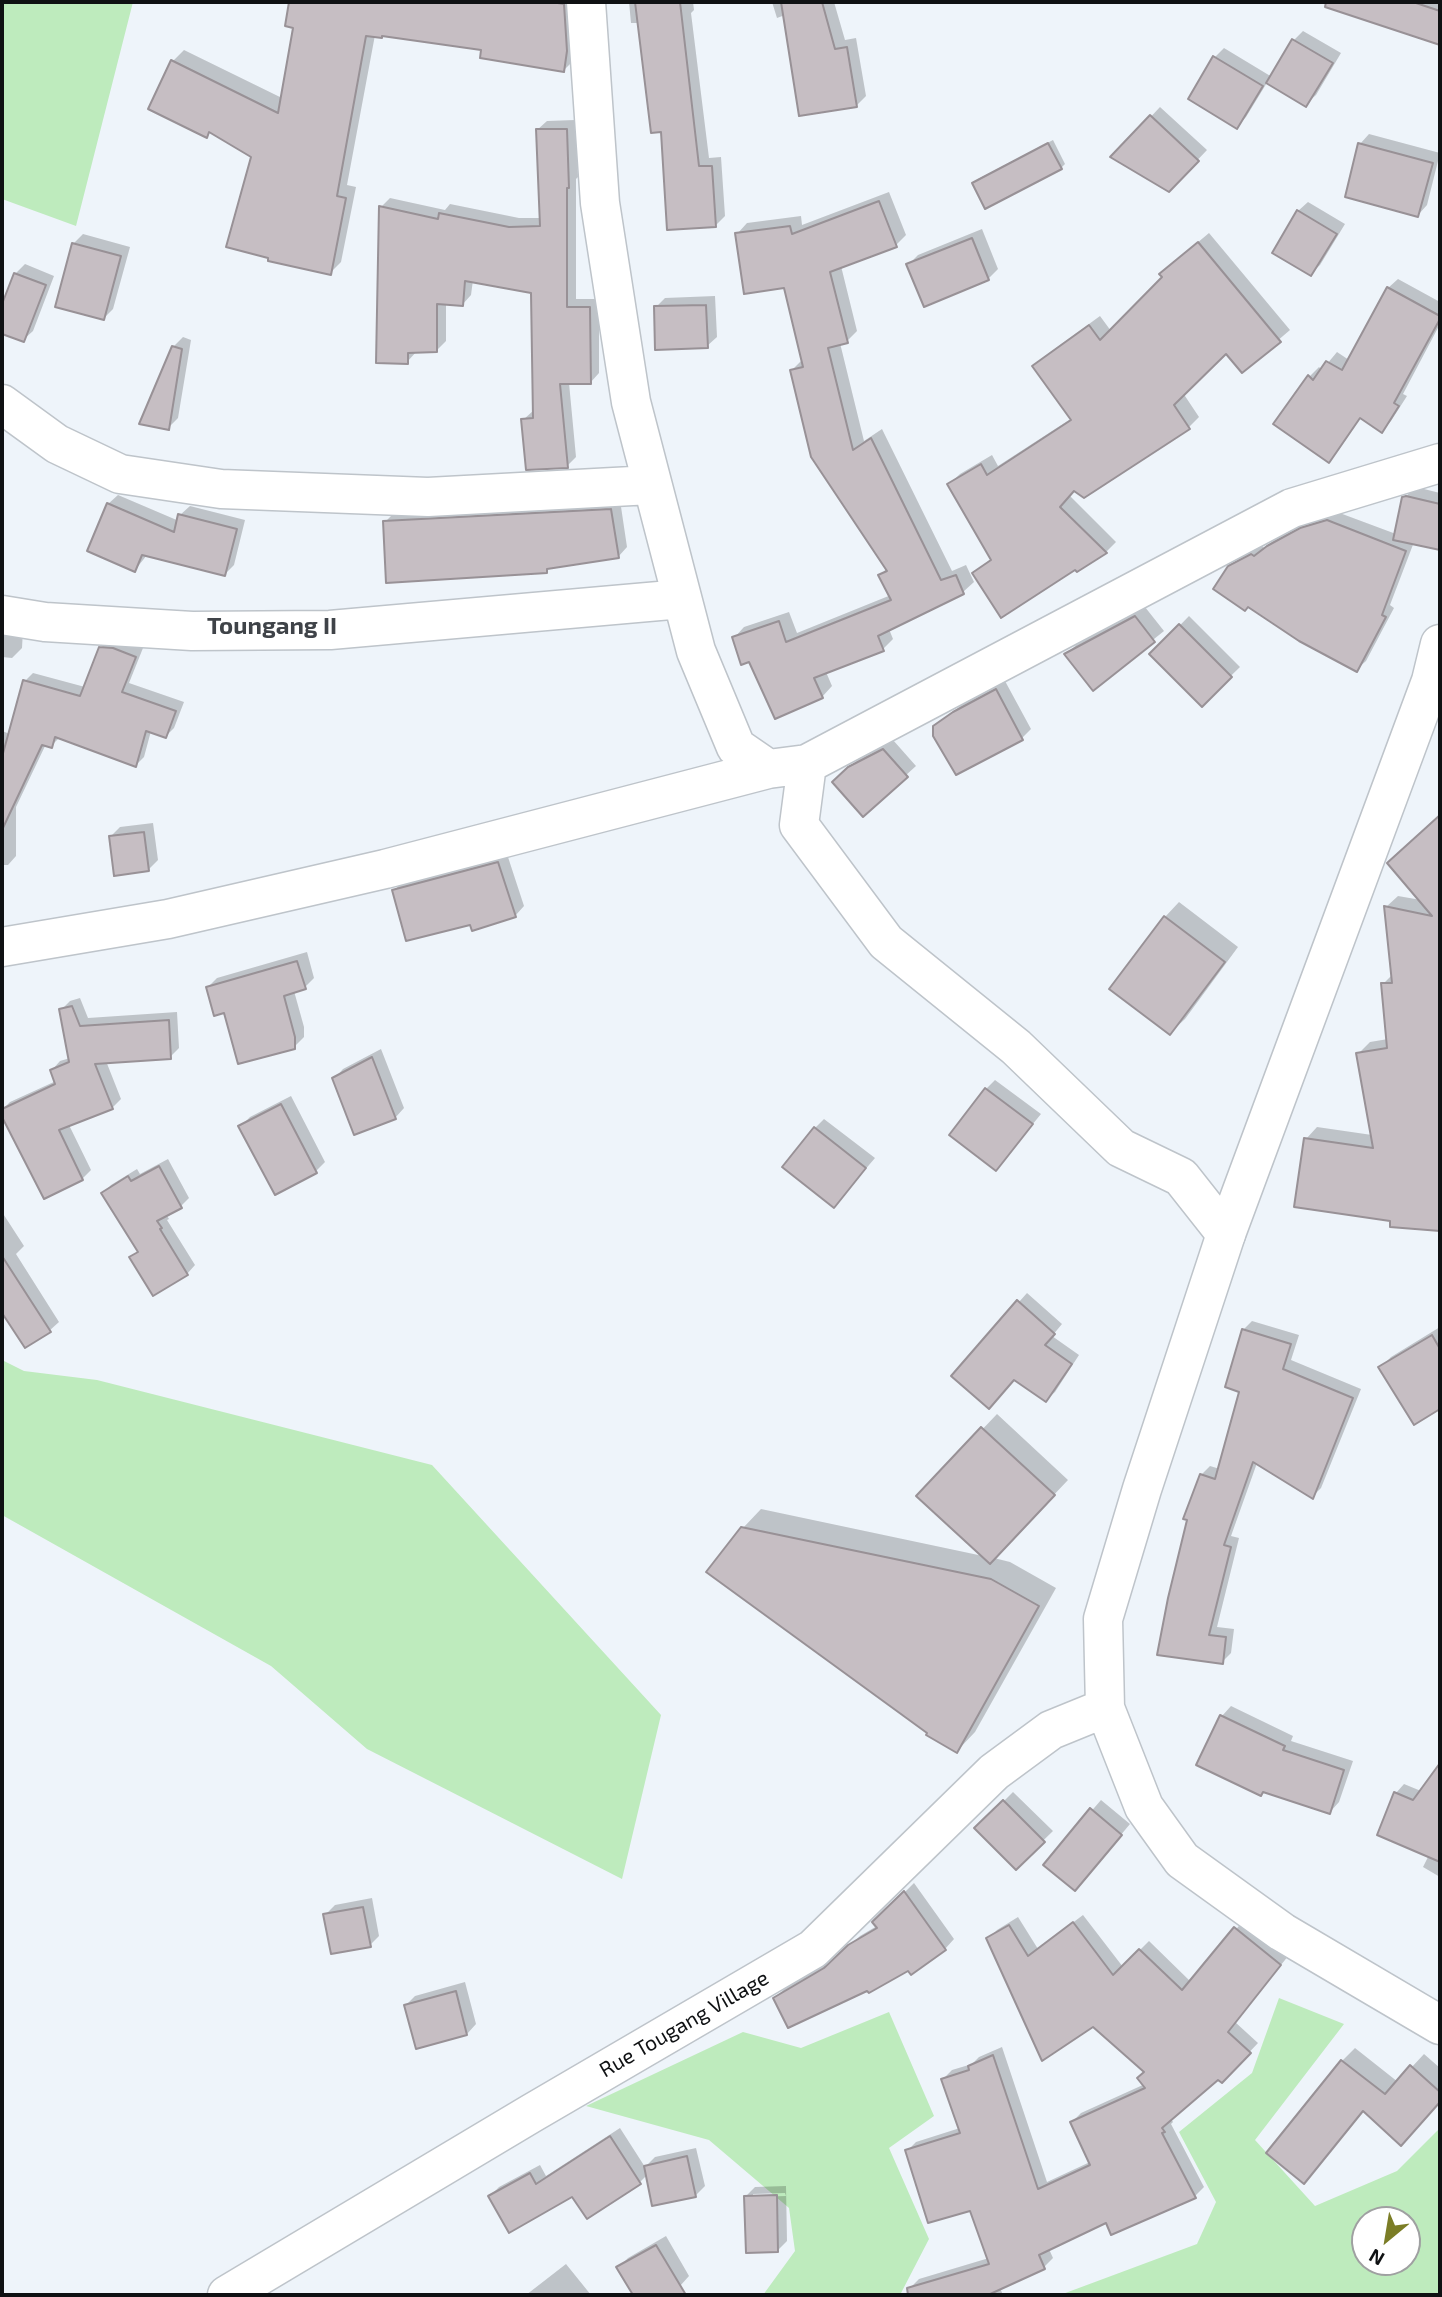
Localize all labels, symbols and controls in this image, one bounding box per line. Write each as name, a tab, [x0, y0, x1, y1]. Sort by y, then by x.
district label: Toungang II	[207, 612, 337, 640]
street label: Rue Tougang Village	[595, 1965, 773, 2083]
north arrow	[1351, 2206, 1421, 2276]
text: N	[1365, 2244, 1388, 2271]

